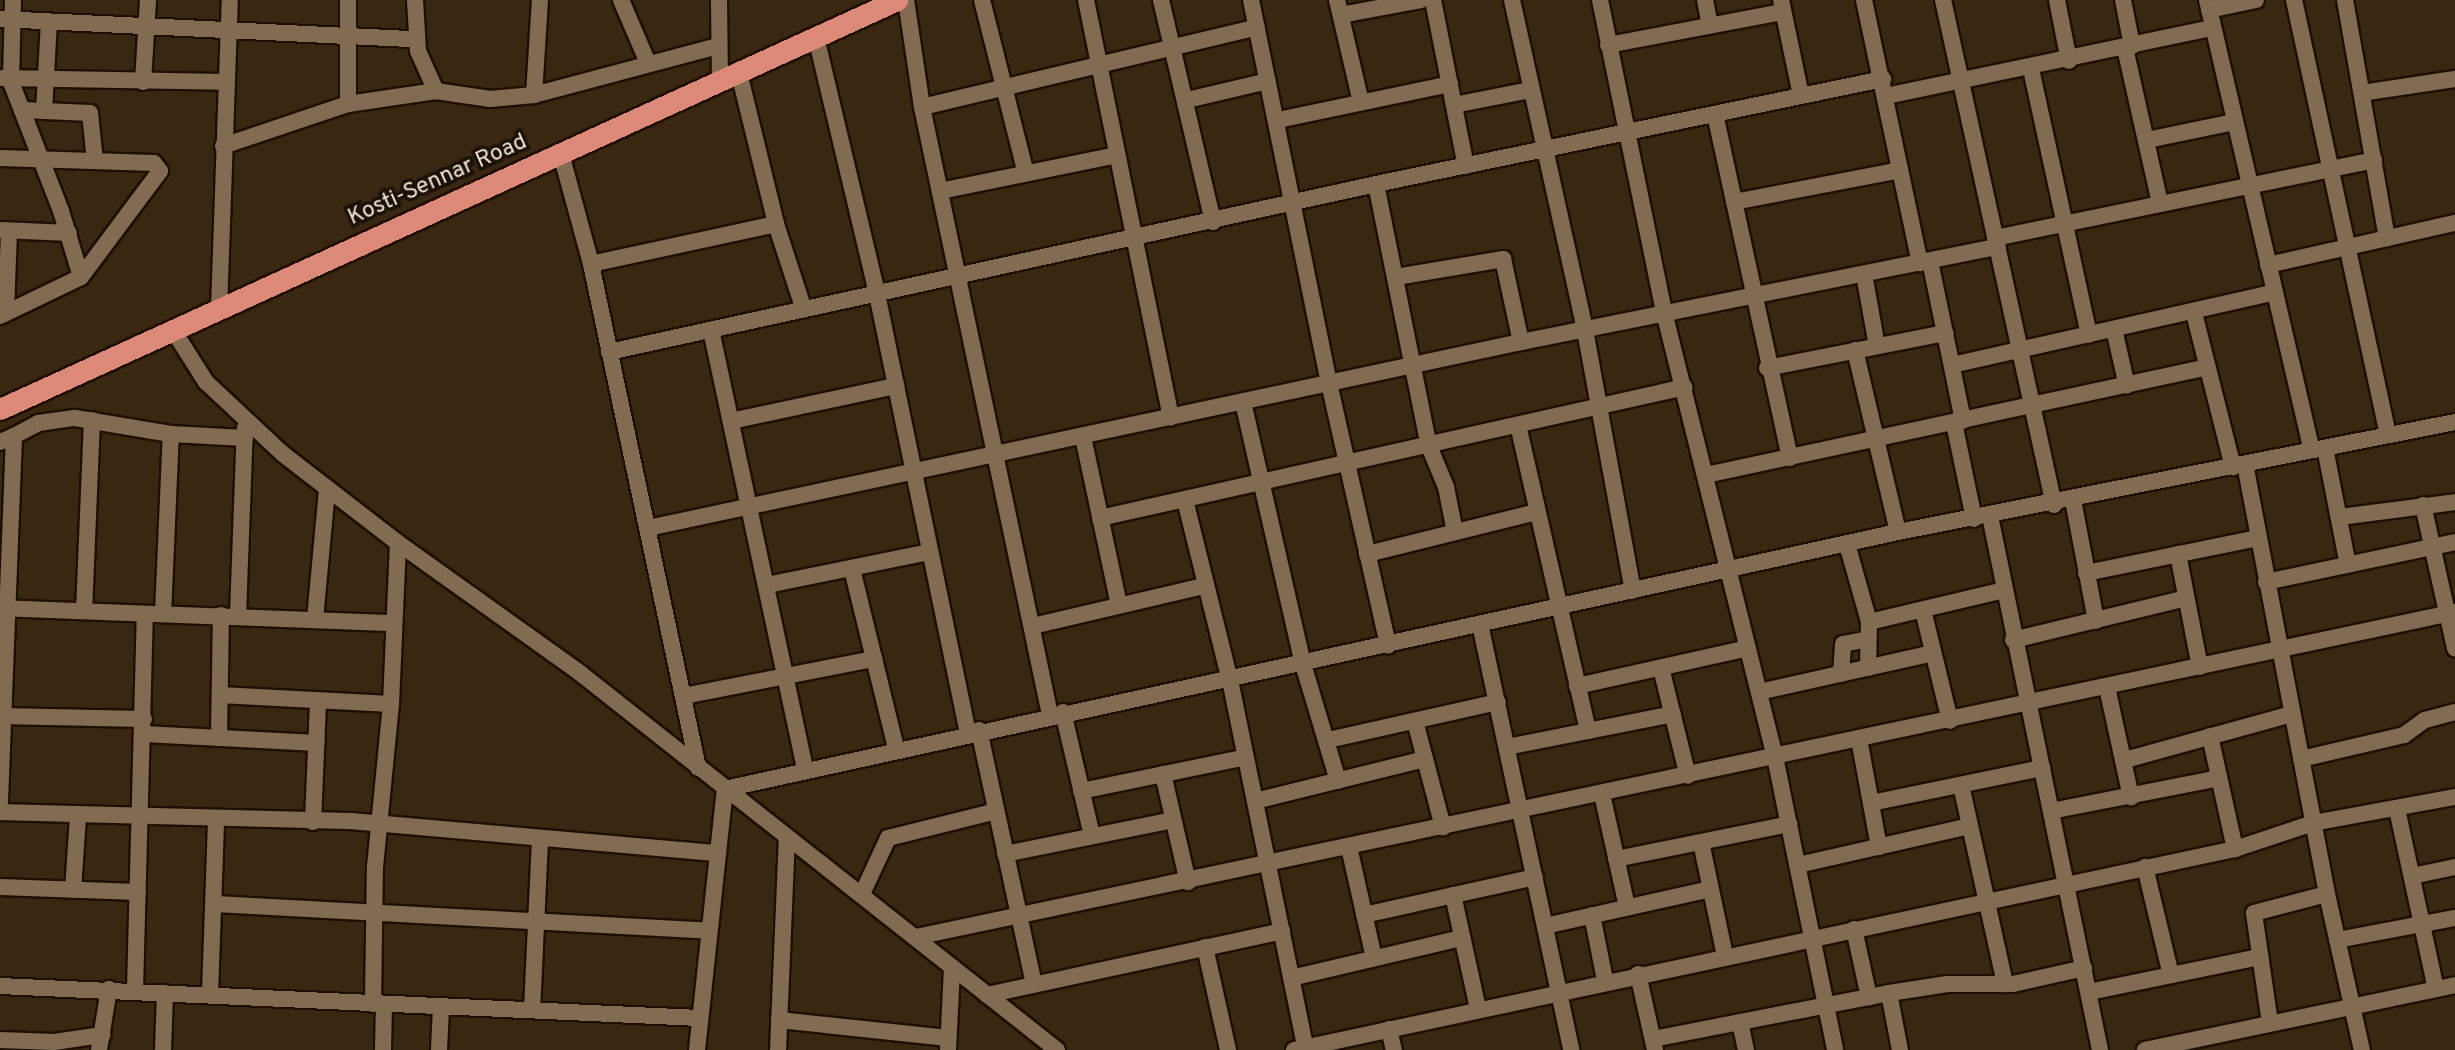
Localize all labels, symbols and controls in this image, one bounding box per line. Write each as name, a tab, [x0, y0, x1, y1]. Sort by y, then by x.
street label: Kosti-Sennar Road	[344, 129, 532, 233]

